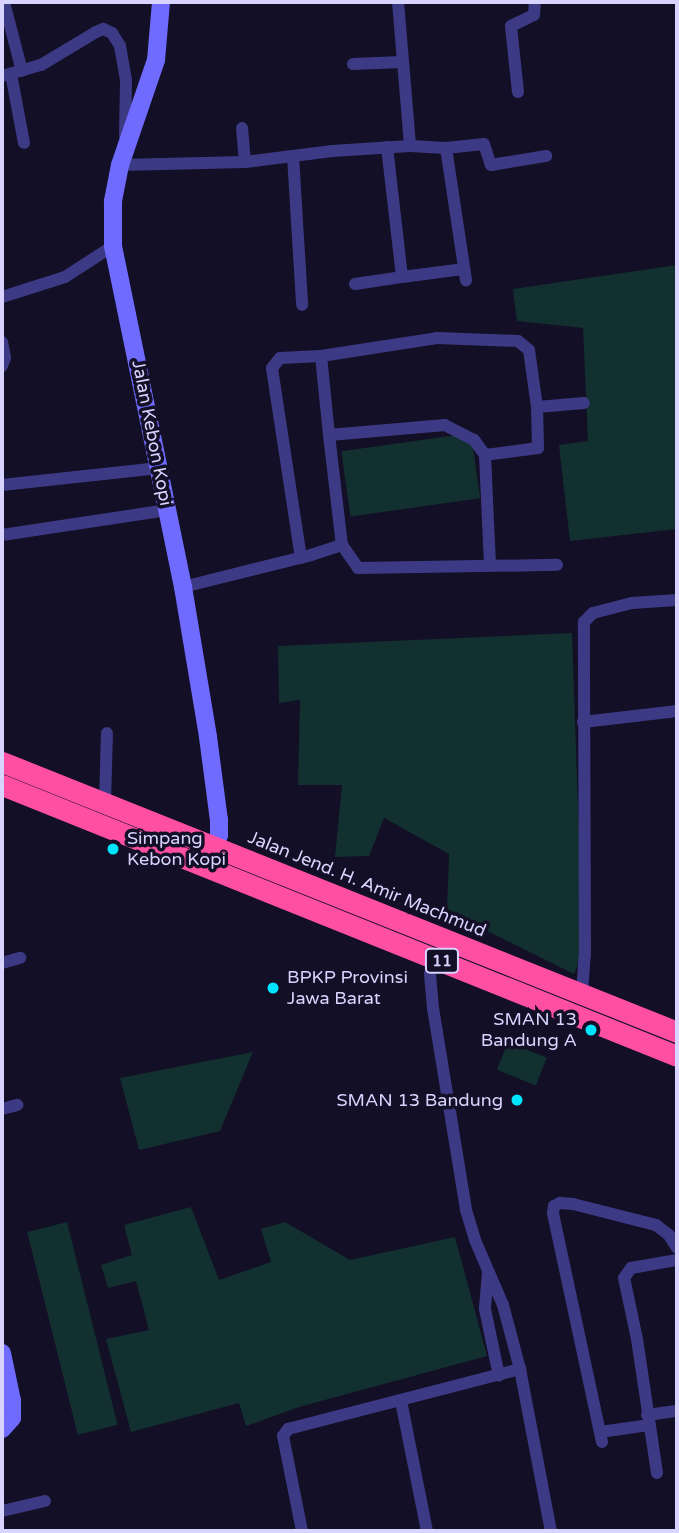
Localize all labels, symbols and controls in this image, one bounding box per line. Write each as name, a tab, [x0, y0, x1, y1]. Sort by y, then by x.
street label: Jalan Kebon Kopi	[127, 358, 177, 508]
street label: Jalan Jend. H. Amir Machmud	[245, 826, 489, 942]
place label: Simpang Kebon Kopi	[127, 828, 226, 870]
marker: Simpang Kebon Kopi	[105, 841, 121, 857]
road number: 11	[424, 948, 460, 973]
place label: BPKP Provinsi Jawa Barat	[287, 967, 408, 1010]
marker: BPKP Provinsi Jawa Barat	[265, 980, 281, 996]
place label: SMAN 13 Bandung A	[481, 1009, 577, 1052]
marker: SMAN 13 Bandung A	[583, 1022, 599, 1038]
place label: SMAN 13 Bandung	[336, 1089, 503, 1111]
marker: SMAN 13 Bandung	[509, 1092, 525, 1108]

